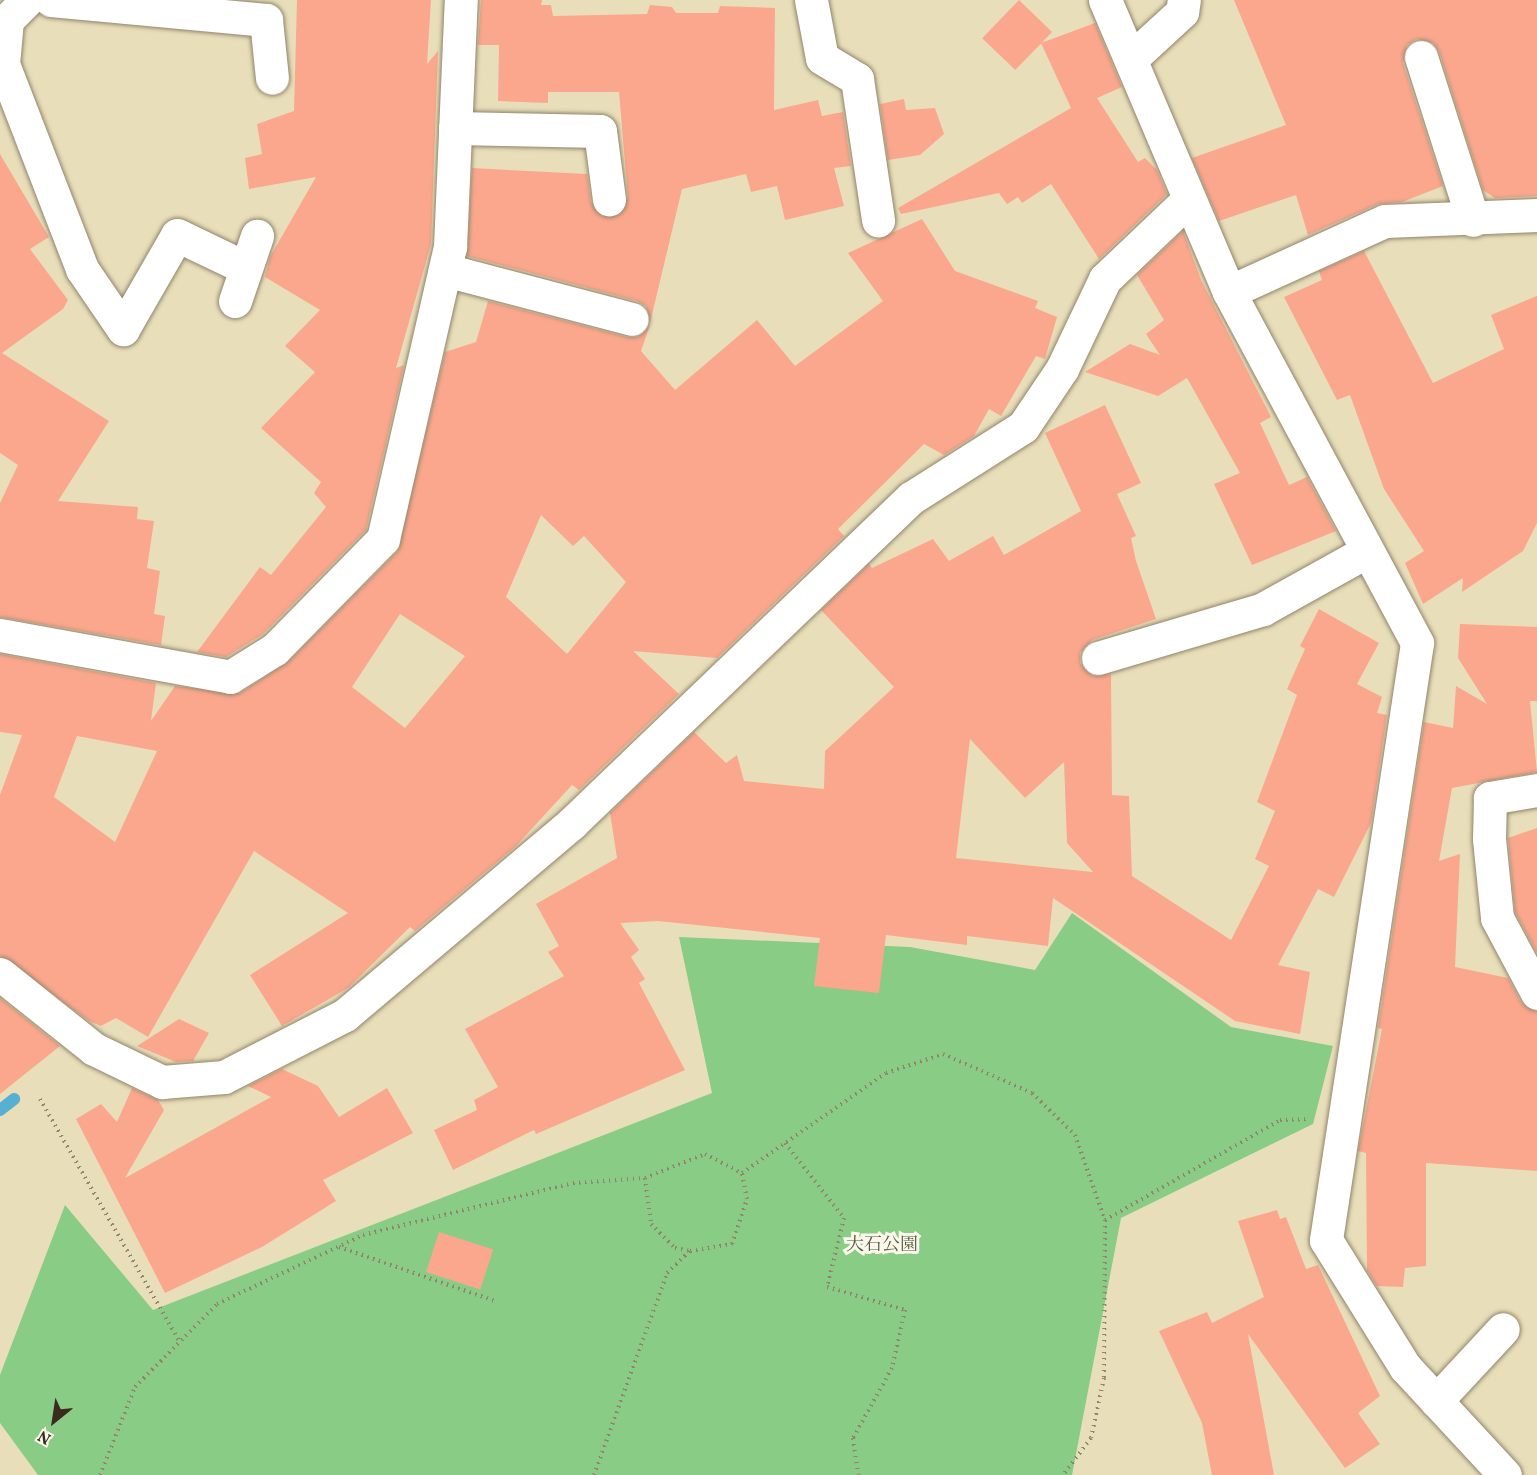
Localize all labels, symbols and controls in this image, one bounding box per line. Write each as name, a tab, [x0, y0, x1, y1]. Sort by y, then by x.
park label: 大石公園	[846, 1235, 918, 1257]
north arrow	[24, 1391, 84, 1451]
text: N	[34, 1424, 56, 1449]

